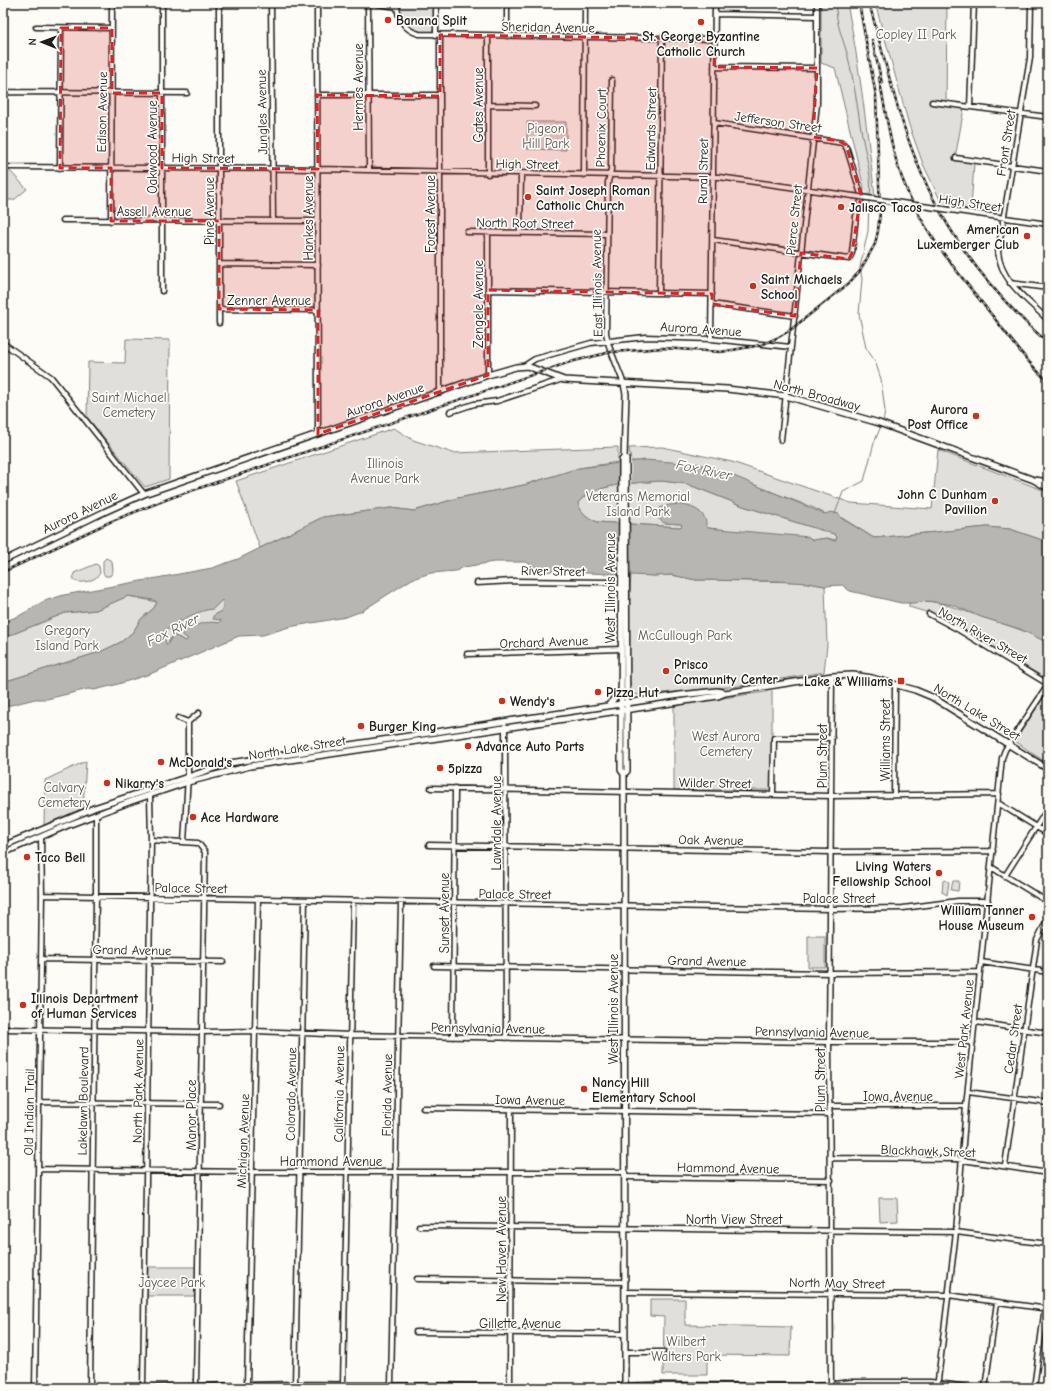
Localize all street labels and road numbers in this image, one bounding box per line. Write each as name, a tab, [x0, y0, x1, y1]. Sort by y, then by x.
street label: Sheridan Avenue	[501, 19, 595, 35]
street label: Hermes Avenue	[351, 43, 366, 131]
street label: Gates Avenue	[471, 67, 486, 143]
street label: Jungles Avenue	[254, 69, 270, 155]
street label: Edison Avenue	[94, 71, 110, 153]
street label: Edwards Street	[643, 86, 659, 171]
street label: Phoenix Court	[593, 87, 609, 167]
street label: Oakwood Avenue	[145, 100, 160, 194]
street label: Front Street	[993, 107, 1019, 177]
street label: Jefferson Street	[734, 108, 824, 136]
street label: Rural Street	[695, 137, 711, 204]
street label: High Street	[171, 150, 236, 166]
street label: High Street	[495, 156, 560, 172]
street label: Forest Avenue	[423, 174, 438, 253]
street label: Hankes Avenue	[301, 175, 316, 261]
street label: Pine Avenue	[202, 177, 217, 245]
street label: Pierce Street	[783, 183, 805, 256]
street label: High Street	[938, 191, 1004, 215]
street label: Assell Avenue	[117, 204, 192, 219]
street label: North Root Street	[476, 215, 575, 231]
street label: East Illinois Avenue	[589, 228, 605, 337]
street label: Zengele Avenue	[471, 260, 486, 348]
street label: Zenner Avenue	[227, 293, 312, 308]
street label: Aurora Avenue	[660, 319, 743, 339]
street label: North Broadway	[772, 376, 862, 414]
street label: Aurora Avenue	[344, 379, 426, 420]
street label: Aurora Avenue	[40, 487, 120, 537]
street label: West Illinois Avenue	[603, 532, 618, 643]
street label: River Street	[521, 563, 587, 579]
street label: North River Street	[936, 603, 1031, 667]
street label: Orchard Avenue	[499, 633, 589, 651]
street label: North Lake Street	[931, 680, 1024, 744]
street label: Williams Street	[878, 697, 893, 781]
street label: Plum Street	[815, 723, 830, 788]
street label: North Lake Street	[247, 733, 348, 763]
street label: Lawndale Avenue	[489, 775, 504, 870]
street label: Wilder Street	[679, 775, 753, 791]
street label: Oak Avenue	[678, 832, 744, 848]
street label: Sunset Avenue	[437, 872, 452, 953]
street label: Palace Street	[155, 880, 229, 896]
street label: Palace Street	[479, 886, 553, 902]
street label: Palace Street	[803, 891, 877, 906]
street label: Grand Avenue	[92, 942, 172, 958]
street label: West Illinois Avenue	[606, 953, 621, 1064]
street label: Grand Avenue	[667, 953, 747, 969]
street label: West Park Avenue	[951, 978, 977, 1079]
street label: Cedar Street	[1001, 1002, 1025, 1075]
street label: Pennsylvania Avenue	[431, 1020, 546, 1037]
street label: Pennsylvania Avenue	[755, 1024, 870, 1041]
street label: North Park Avenue	[130, 1038, 146, 1143]
street label: California Avenue	[331, 1045, 347, 1142]
street label: Lakelawn Boulevard	[75, 1046, 91, 1156]
street label: Colorado Avenue	[283, 1046, 299, 1141]
street label: Plum Street	[813, 1047, 828, 1112]
street label: Florida Avenue	[379, 1053, 395, 1137]
street label: Old Indian Trail	[21, 1068, 37, 1156]
street label: Manor Place	[184, 1079, 199, 1150]
street label: Iowa Avenue	[863, 1089, 934, 1104]
street label: Iowa Avenue	[495, 1092, 566, 1108]
street label: Michigan Avenue	[234, 1093, 252, 1189]
street label: Blackhawk Street	[880, 1142, 977, 1160]
street label: Hammond Avenue	[280, 1154, 383, 1169]
street label: Hammond Avenue	[677, 1160, 780, 1176]
street label: New Haven Avenue	[494, 1195, 509, 1302]
street label: North View Street	[686, 1212, 784, 1227]
street label: North May Street	[789, 1275, 886, 1291]
street label: Gillette Avenue	[479, 1316, 561, 1331]

